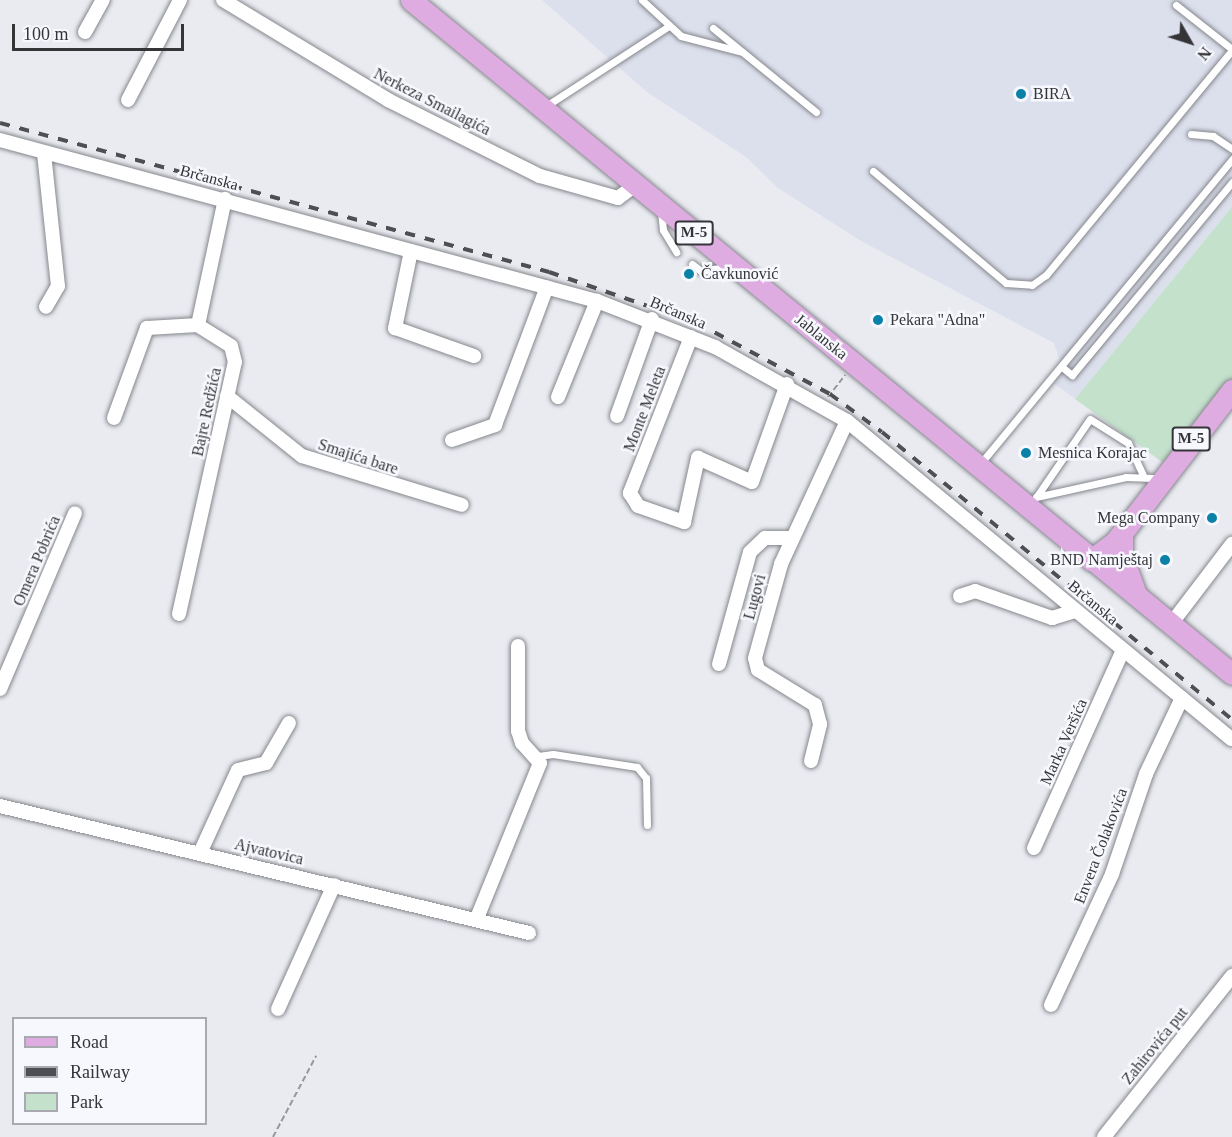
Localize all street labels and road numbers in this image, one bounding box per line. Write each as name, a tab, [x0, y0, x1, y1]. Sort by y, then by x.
street label: Nerkeza Smailagića	[370, 64, 494, 140]
street label: Brčanska	[178, 161, 240, 195]
road number: M-5	[674, 221, 714, 245]
street label: Brčanska	[647, 293, 709, 333]
street label: Jablanska	[791, 310, 851, 364]
street label: Monte Meleta	[620, 363, 670, 455]
street label: Bajre Redžića	[188, 366, 226, 458]
road number: M-5	[1172, 427, 1210, 451]
street label: Smajića bare	[316, 435, 400, 479]
street label: Omera Pobrića	[9, 513, 65, 609]
street label: Lugovi	[740, 572, 770, 622]
street label: Brčanska	[1064, 577, 1122, 629]
street label: Marka Veršića	[1036, 696, 1092, 788]
street label: Envera Čolakovića	[1070, 786, 1132, 906]
street label: Ajvatovica	[233, 835, 305, 869]
street label: Zahirovića put	[1118, 1004, 1192, 1088]

